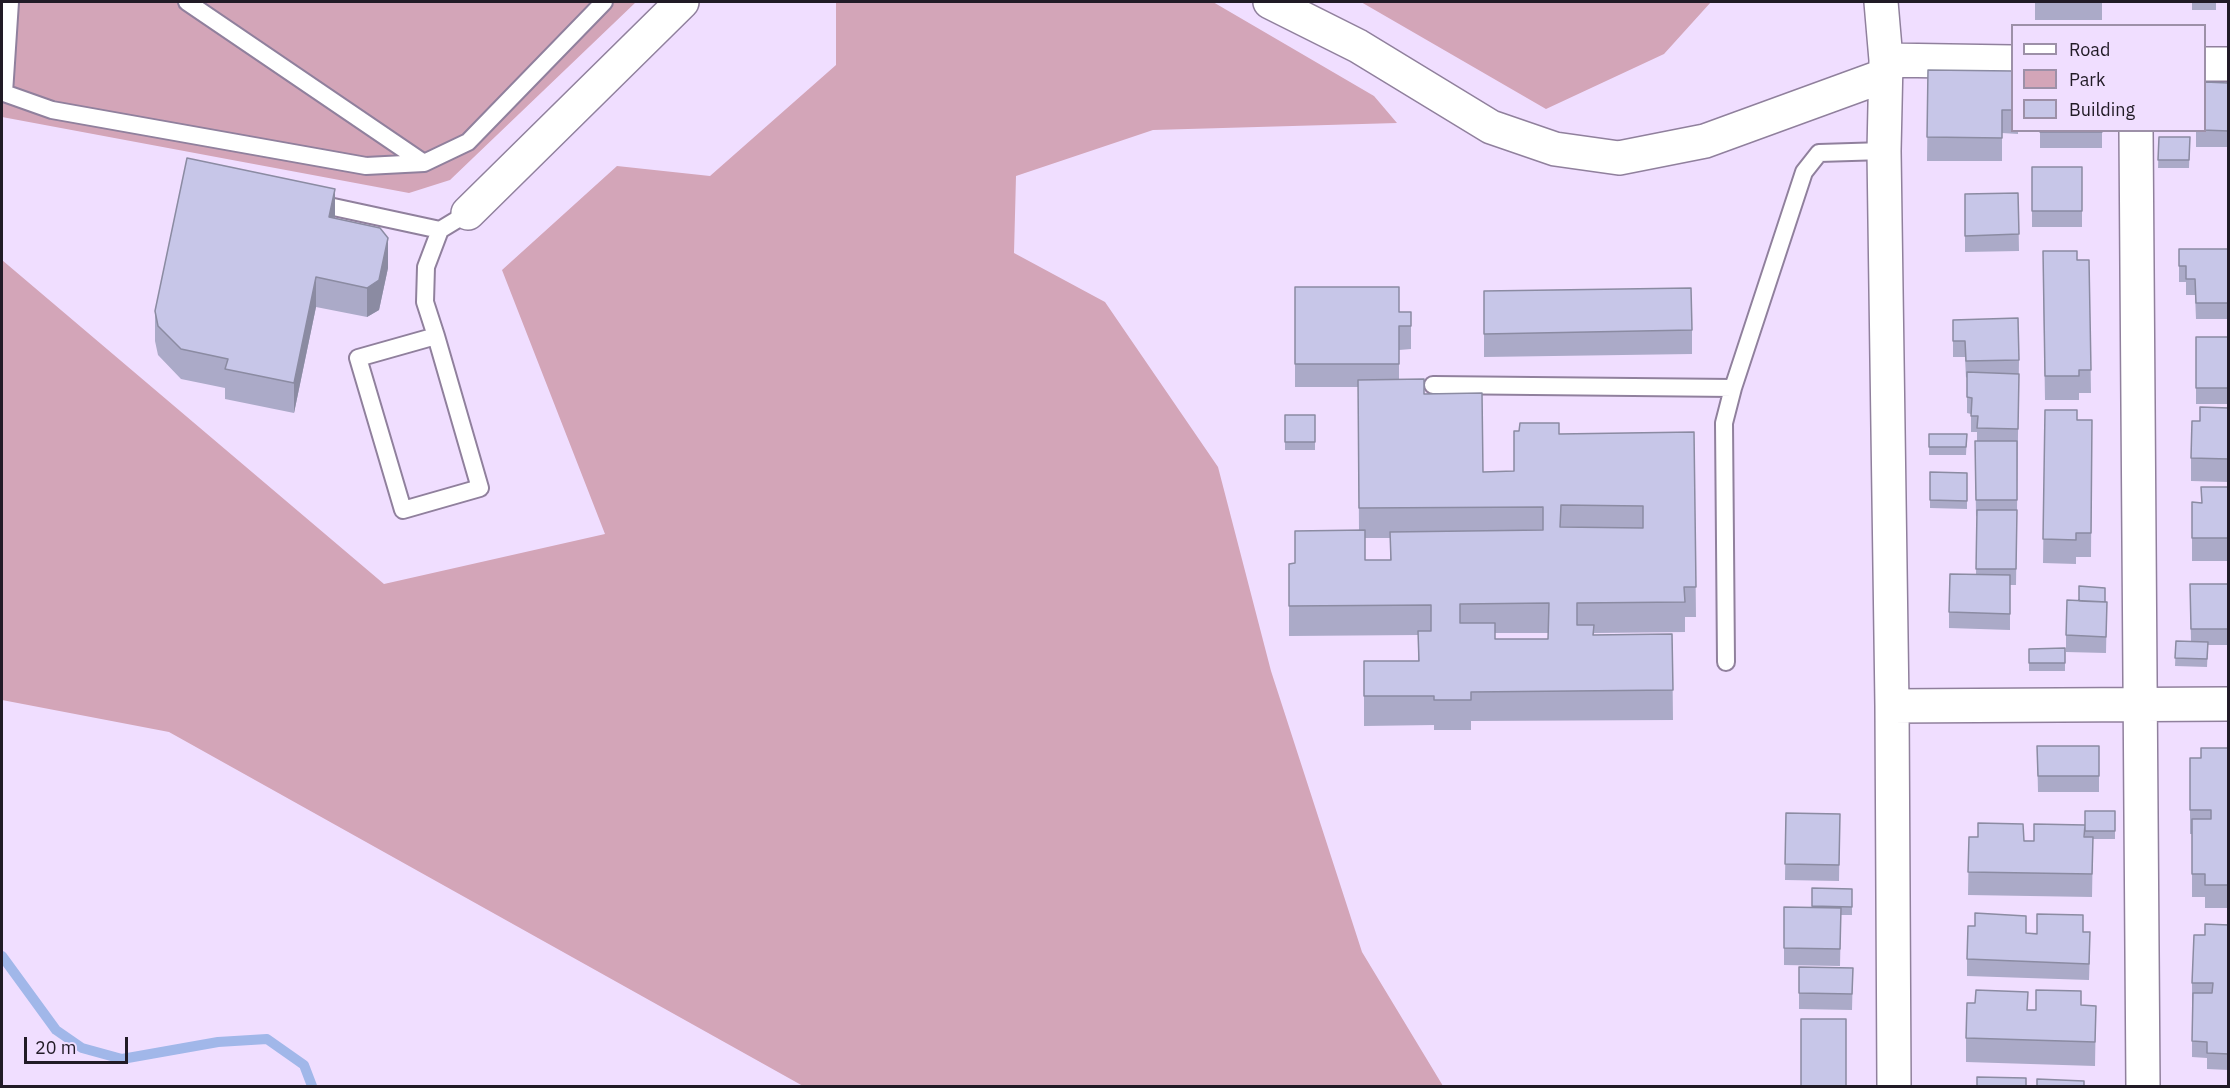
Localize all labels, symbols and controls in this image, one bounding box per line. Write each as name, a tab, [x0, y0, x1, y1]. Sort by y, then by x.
legend	[2011, 24, 2206, 132]
text: Road	[2069, 38, 2110, 61]
text: Park	[2069, 68, 2105, 91]
text: Building	[2069, 98, 2135, 121]
scale bar	[27, 1025, 130, 1063]
text: 20 m	[35, 1036, 77, 1059]

